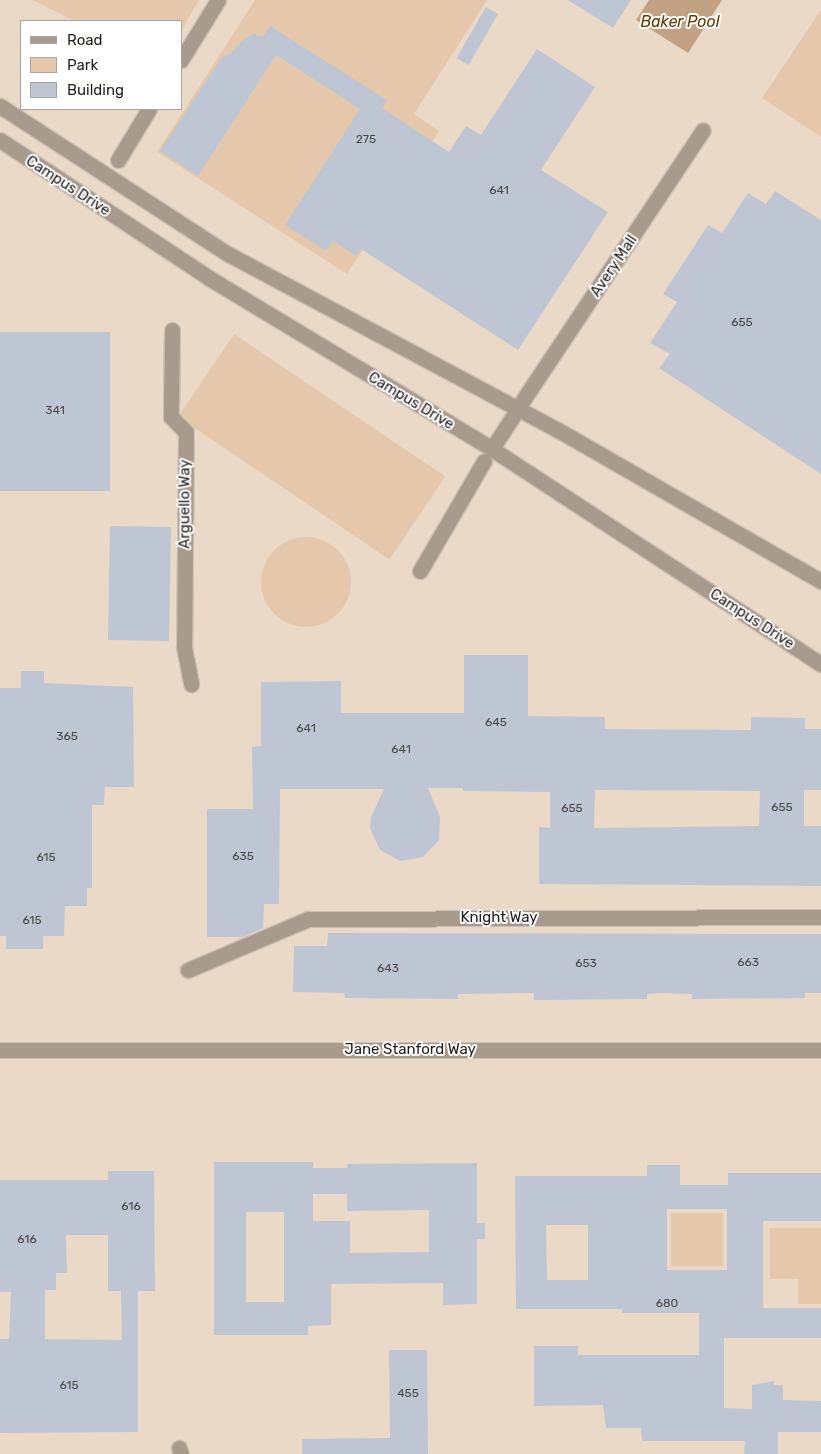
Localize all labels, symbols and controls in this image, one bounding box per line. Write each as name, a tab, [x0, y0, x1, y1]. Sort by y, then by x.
water label: Baker Pool	[640, 12, 720, 32]
legend	[20, 20, 182, 110]
text: Road	[67, 31, 103, 49]
text: Park	[67, 56, 98, 74]
text: Building	[67, 81, 124, 99]
house number: 275	[356, 133, 376, 147]
street label: Campus Drive	[22, 152, 114, 220]
house number: 641	[489, 184, 509, 198]
street label: Avery Mall	[587, 231, 641, 301]
house number: 655	[731, 316, 753, 330]
street label: Campus Drive	[365, 368, 457, 434]
house number: 341	[45, 404, 65, 418]
street label: Arguello Way	[176, 459, 194, 549]
street label: Campus Drive	[706, 585, 798, 653]
house number: 645	[485, 716, 507, 730]
house number: 641	[296, 722, 316, 736]
house number: 365	[56, 730, 78, 744]
house number: 641	[391, 743, 411, 757]
house number: 655	[771, 801, 793, 815]
house number: 655	[561, 802, 583, 816]
house number: 635	[232, 850, 254, 864]
house number: 615	[36, 851, 56, 865]
street label: Knight Way	[460, 909, 538, 927]
house number: 615	[22, 914, 42, 928]
house number: 663	[737, 956, 759, 970]
house number: 653	[575, 957, 597, 971]
house number: 643	[377, 962, 399, 976]
street label: Jane Stanford Way	[344, 1041, 476, 1059]
house number: 616	[121, 1200, 141, 1214]
house number: 616	[17, 1233, 37, 1247]
house number: 680	[656, 1297, 678, 1311]
house number: 615	[59, 1379, 79, 1393]
house number: 455	[397, 1387, 419, 1401]

